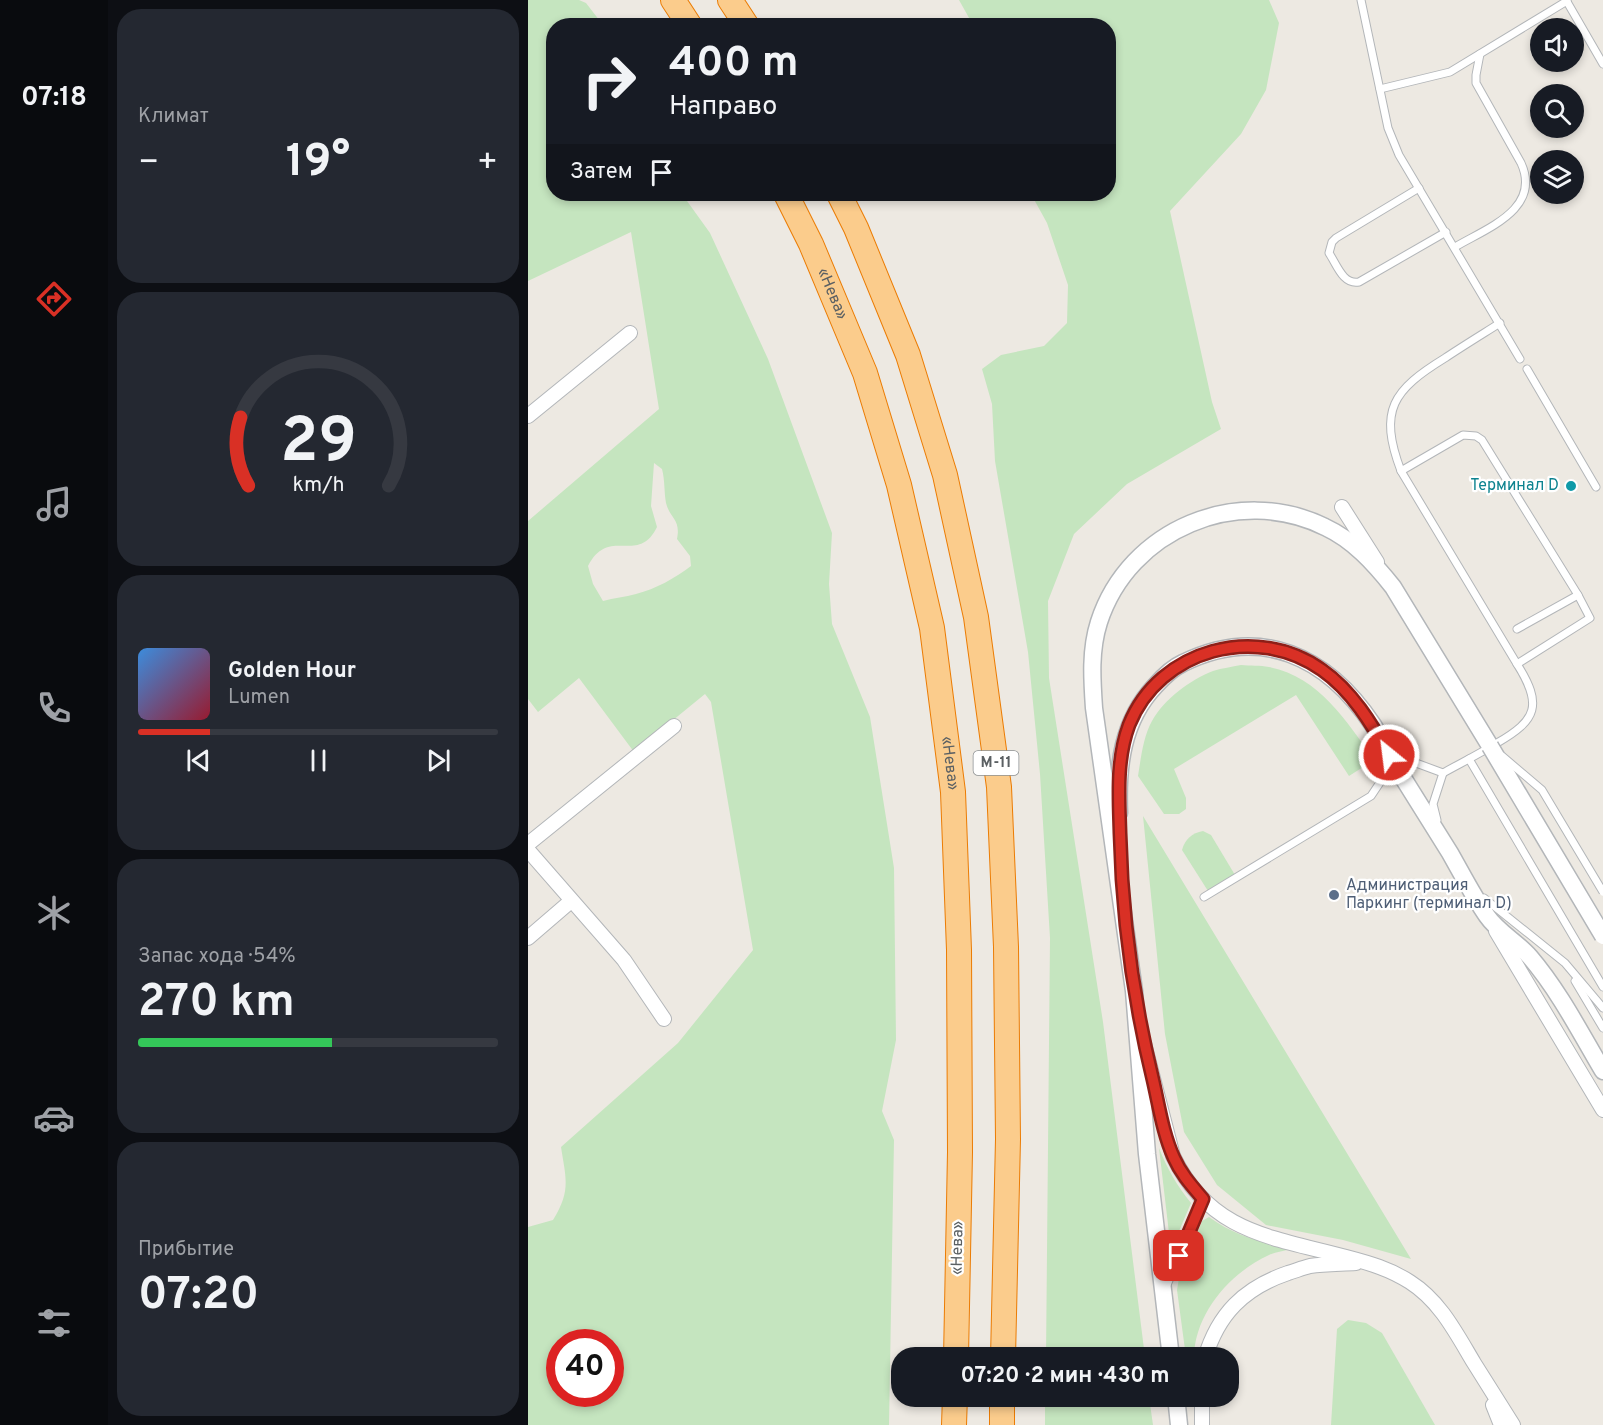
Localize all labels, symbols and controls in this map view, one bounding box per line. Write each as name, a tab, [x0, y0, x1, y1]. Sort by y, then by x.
map controls	[1530, 18, 1584, 204]
button: sound	[1530, 18, 1584, 72]
text: 400 m	[669, 38, 799, 91]
icon: right	[570, 42, 648, 120]
text: 07:18	[21, 81, 87, 115]
button: search	[1530, 84, 1584, 138]
text: Направо	[669, 90, 777, 124]
text: Климат	[138, 104, 209, 130]
text: 19°	[286, 135, 350, 192]
text: −	[138, 143, 159, 185]
text: +	[477, 143, 498, 185]
button: layers	[1530, 150, 1584, 204]
icon: arrive	[645, 156, 678, 189]
text: Затем	[570, 159, 633, 186]
street label: «Нева»	[812, 265, 852, 323]
icon: directions	[33, 278, 75, 320]
text: 29	[280, 405, 356, 484]
text: km/h	[292, 473, 344, 500]
place label: Терминал D	[1470, 476, 1559, 496]
marker: Терминал D	[1564, 479, 1578, 493]
icon: music	[33, 483, 75, 525]
text: Golden Hour	[228, 658, 356, 685]
text: Lumen	[228, 685, 290, 711]
icon: phone	[33, 687, 75, 729]
position arrow	[1357, 723, 1421, 787]
street label: «Нева»	[936, 735, 963, 791]
icon: previous	[182, 744, 215, 777]
icon: pause	[302, 744, 335, 777]
icon: next	[422, 744, 455, 777]
road number: М-11	[974, 751, 1018, 775]
place label: Администрация Паркинг (терминал D)	[1346, 876, 1512, 914]
marker: Администрация Паркинг (терминал D)	[1327, 888, 1341, 902]
icon: climate	[33, 892, 75, 934]
text: Запас хода · 54%	[138, 944, 296, 970]
text: 270 km	[138, 975, 295, 1032]
icon: car	[33, 1097, 75, 1139]
street label: «Нева»	[948, 1221, 968, 1275]
pin	[1153, 1230, 1204, 1281]
text: Прибытие	[138, 1237, 234, 1263]
icon: arrive	[1162, 1239, 1195, 1272]
text: 07:20	[138, 1268, 259, 1325]
icon: filters	[33, 1302, 75, 1344]
speed limit sign: 40	[546, 1329, 624, 1407]
text: 07:20 · 2 мин · 430 m	[960, 1363, 1170, 1390]

